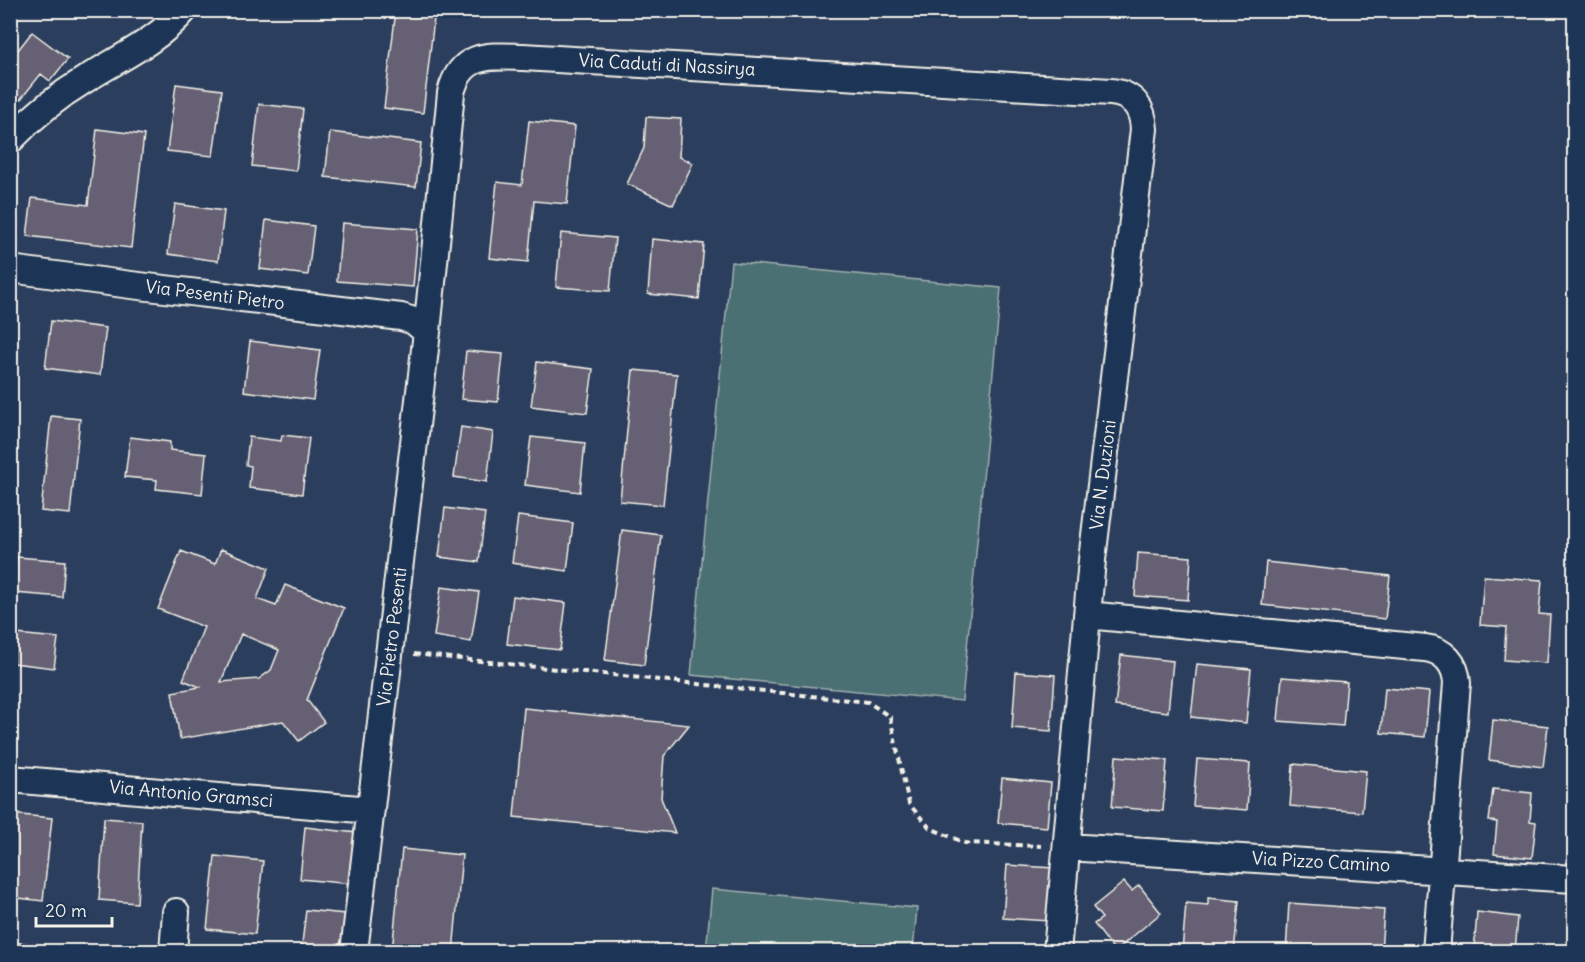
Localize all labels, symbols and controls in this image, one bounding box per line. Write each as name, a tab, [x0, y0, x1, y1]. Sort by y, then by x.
street label: Via Caduti di Nassirya	[578, 48, 756, 81]
street label: Via Pesenti Pietro	[144, 275, 286, 314]
street label: Via N. Duzioni	[1084, 419, 1121, 531]
street label: Via Pietro Pesenti	[372, 566, 411, 708]
street label: Via Antonio Gramsci	[108, 775, 274, 812]
street label: Via Pizzo Camino	[1251, 846, 1391, 877]
scale bar	[36, 890, 112, 928]
text: 20 m	[45, 899, 87, 922]

